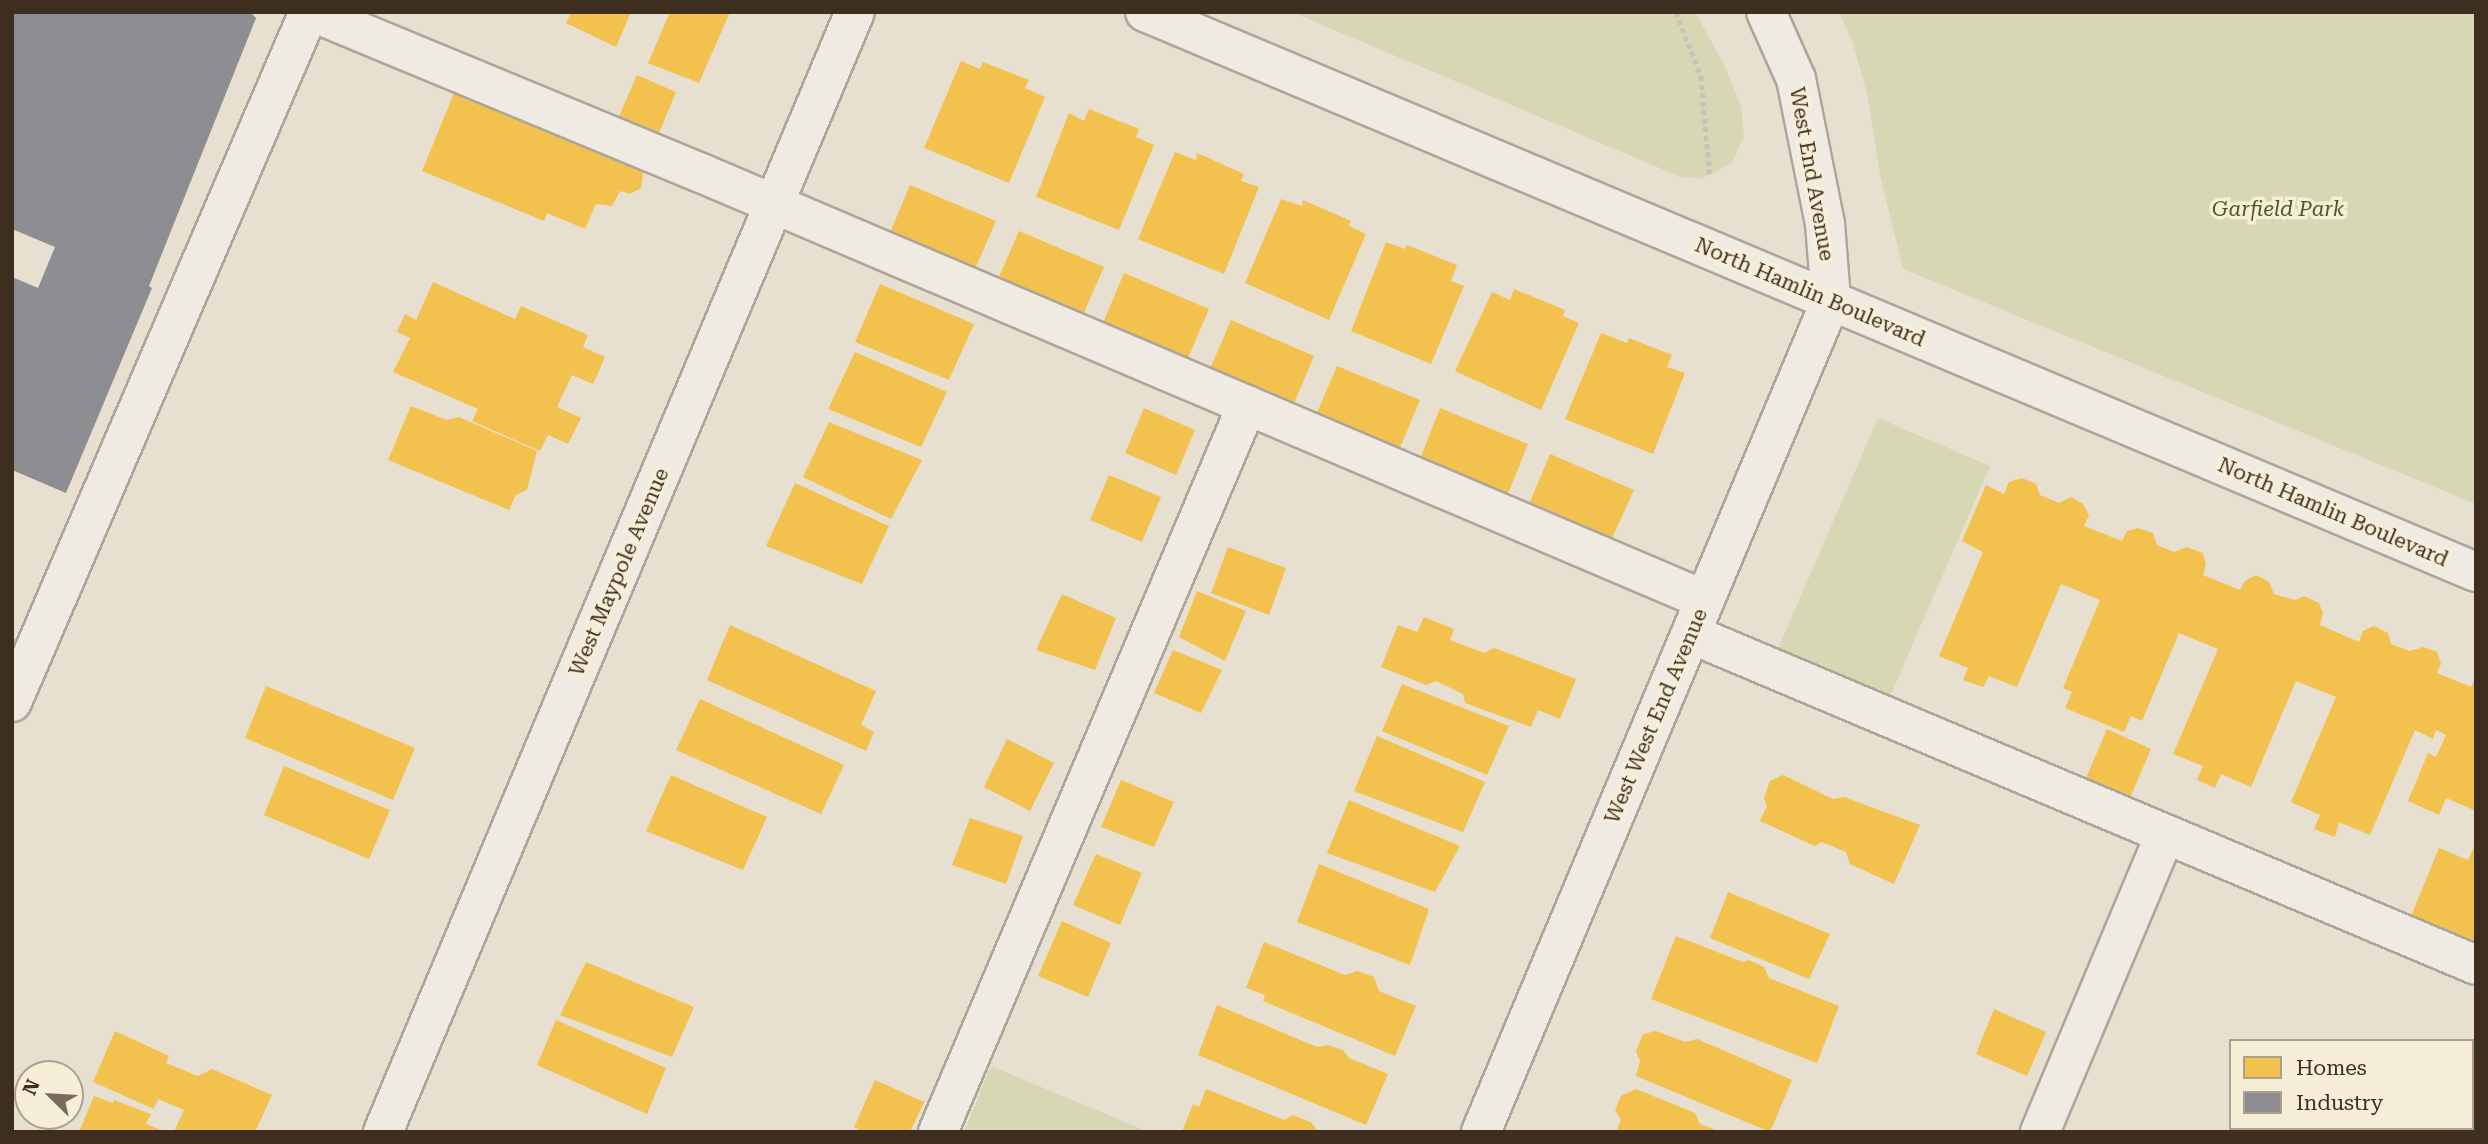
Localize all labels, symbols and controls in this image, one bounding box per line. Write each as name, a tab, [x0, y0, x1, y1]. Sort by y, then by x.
street label: West End Avenue	[1784, 85, 1840, 263]
park label: Garfield Park	[2212, 196, 2344, 222]
street label: North Hamlin Boulevard	[1691, 232, 1929, 352]
street label: North Hamlin Boulevard	[2214, 452, 2452, 572]
street label: West Maypole Avenue	[564, 464, 674, 680]
street label: West West End Avenue	[1599, 605, 1713, 827]
legend	[2229, 1039, 2474, 1130]
text: Homes	[2296, 1056, 2367, 1080]
north arrow	[14, 1060, 84, 1130]
text: N	[18, 1076, 45, 1098]
text: Industry	[2296, 1091, 2383, 1115]

